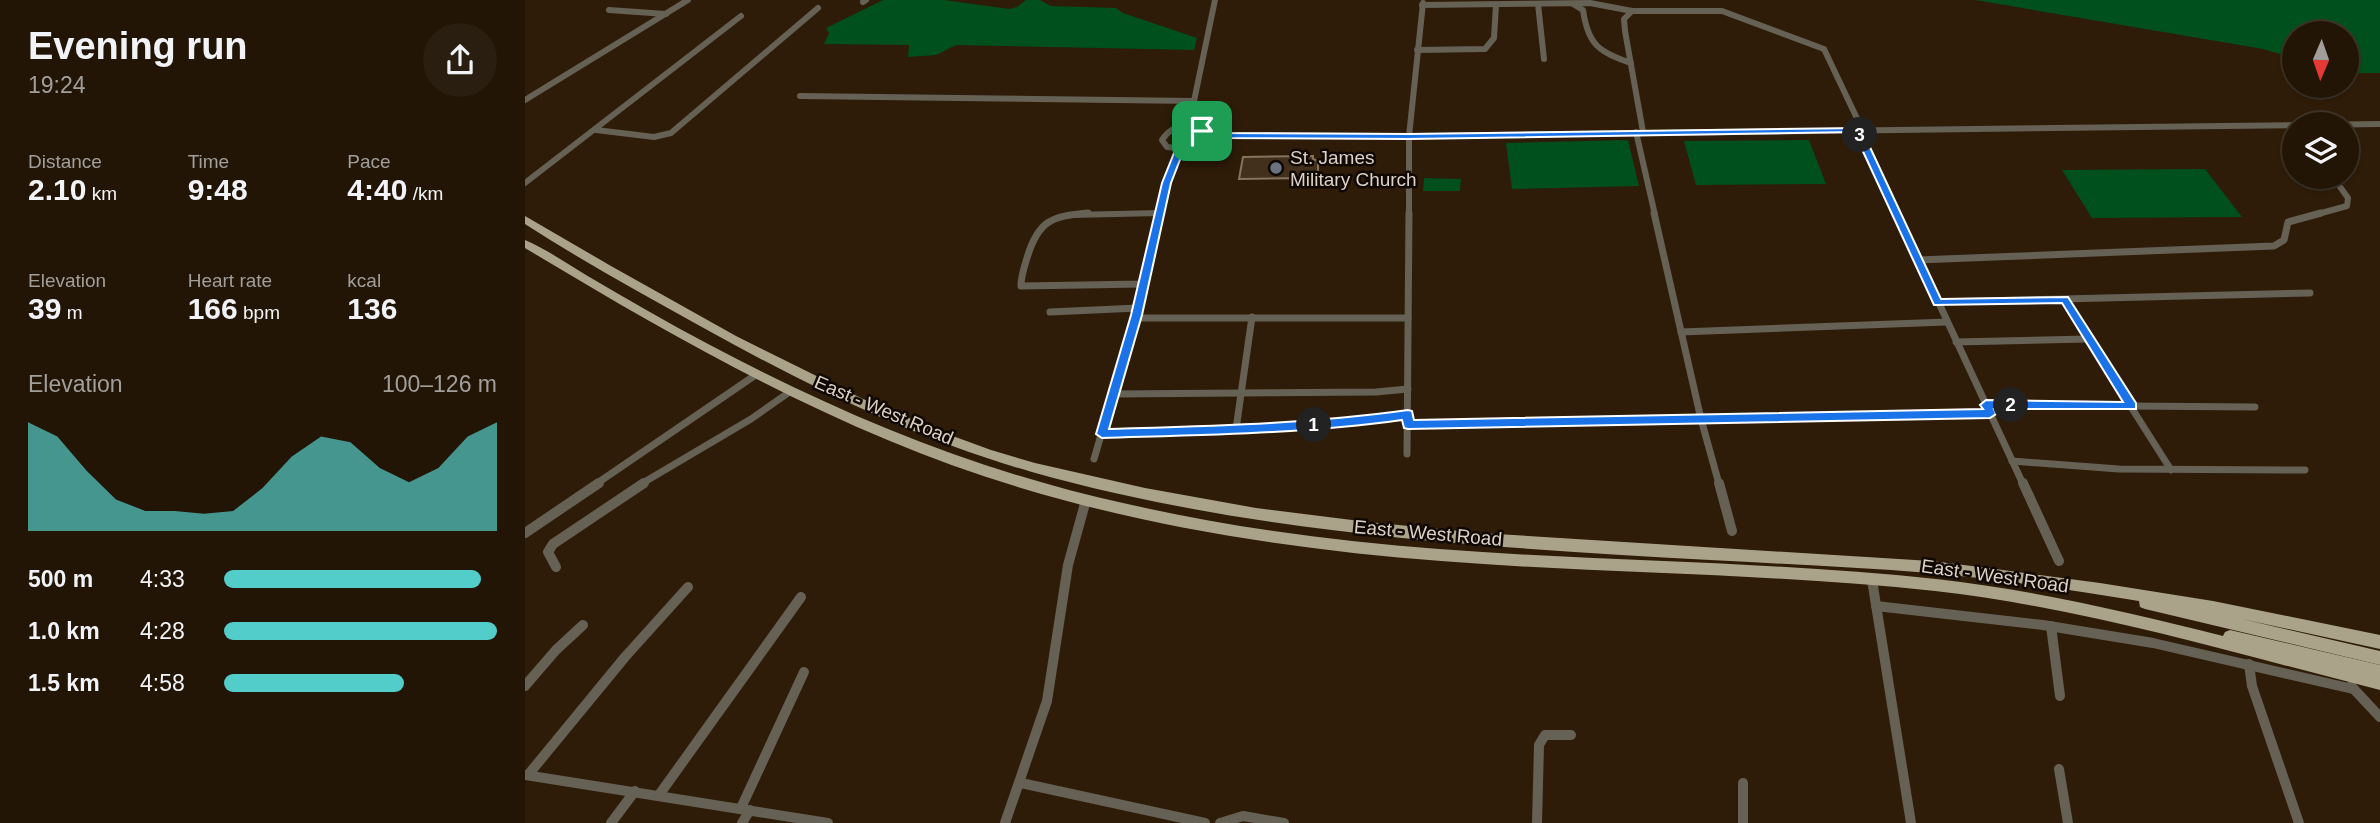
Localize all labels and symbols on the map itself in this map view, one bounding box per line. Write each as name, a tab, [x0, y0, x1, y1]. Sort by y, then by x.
north arrow	[2282, 21, 2359, 98]
pin	[1172, 101, 1232, 161]
pin: 3	[1843, 118, 1877, 152]
place label: St. James Military Church	[1290, 147, 1417, 190]
marker: St. James Military Church	[1268, 160, 1284, 176]
street label: East - West Road	[812, 371, 956, 449]
pin: 2	[1993, 388, 2029, 422]
pin: 1	[1297, 408, 1331, 442]
street label: East - West Road	[1353, 516, 1503, 550]
street label: East - West Road	[1920, 555, 2070, 597]

